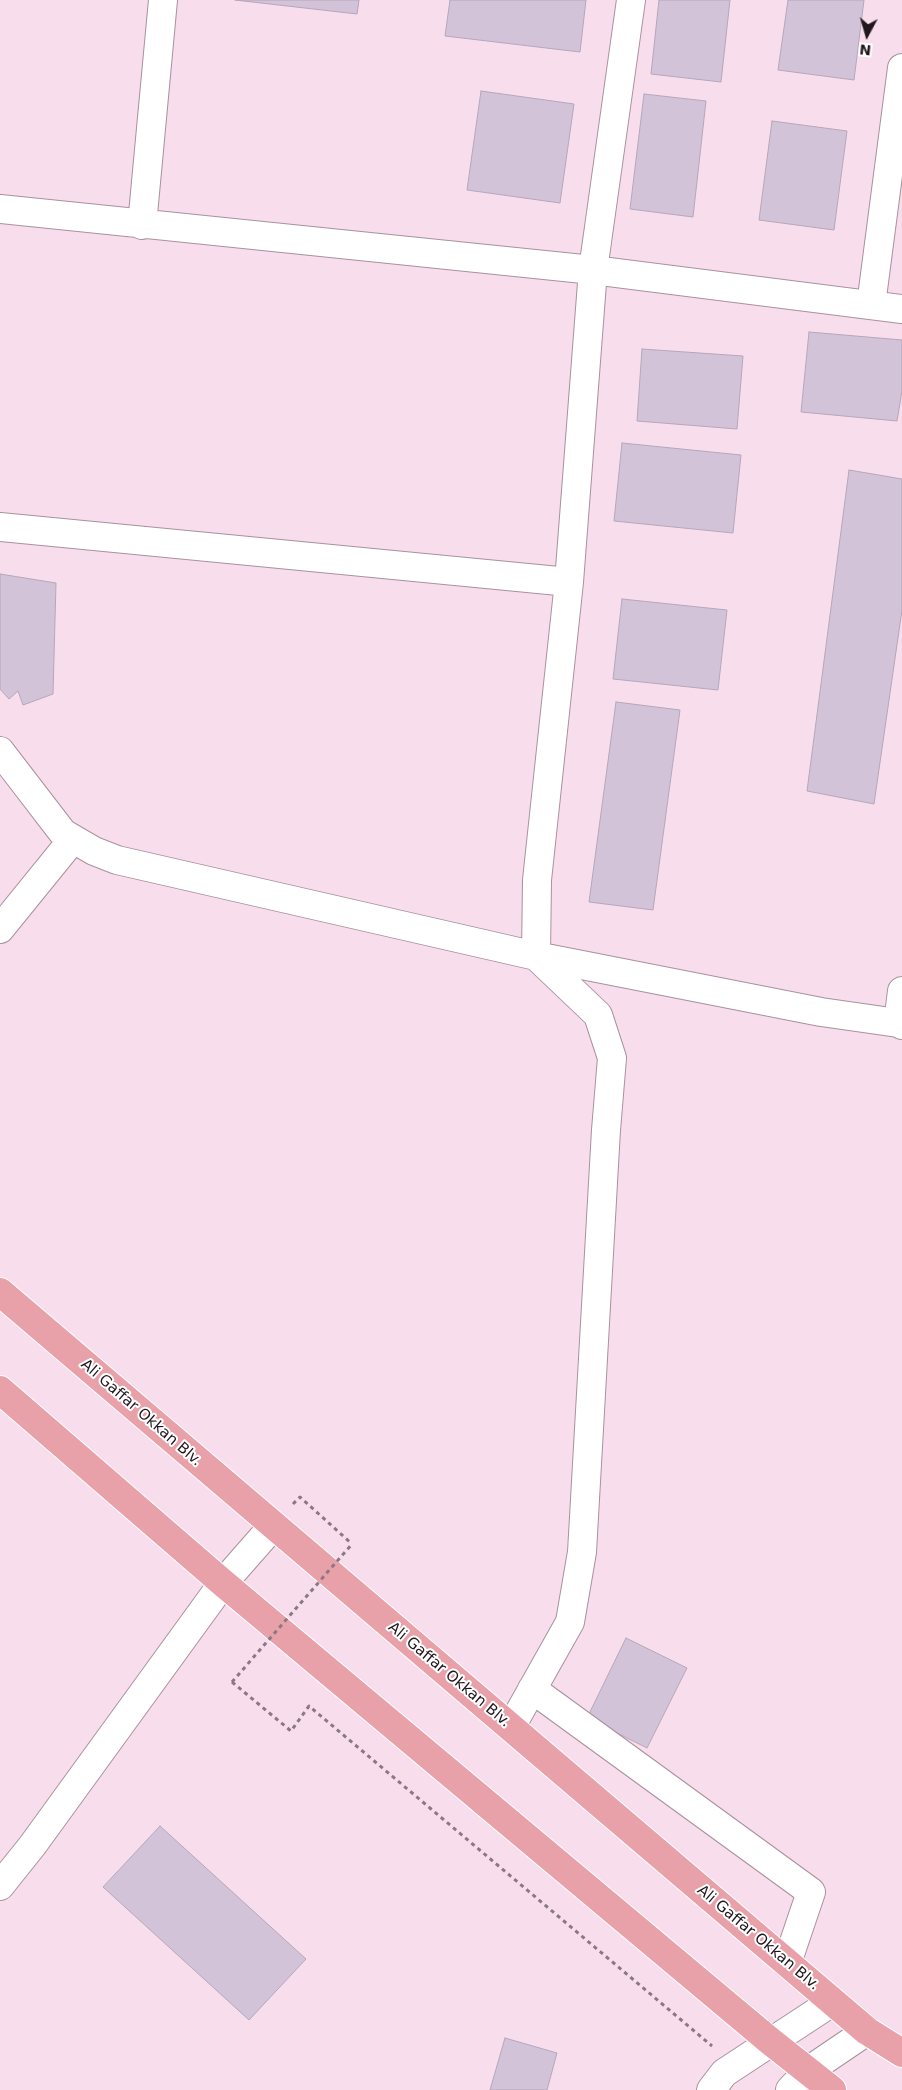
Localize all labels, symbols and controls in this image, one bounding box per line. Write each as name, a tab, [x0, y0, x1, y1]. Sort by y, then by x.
north arrow	[842, 10, 892, 60]
text: N	[859, 41, 872, 58]
street label: Ali Gaffar Okkan Blv.	[77, 1356, 205, 1470]
street label: Ali Gaffar Okkan Blv.	[384, 1619, 514, 1731]
street label: Ali Gaffar Okkan Blv.	[693, 1882, 823, 1994]

